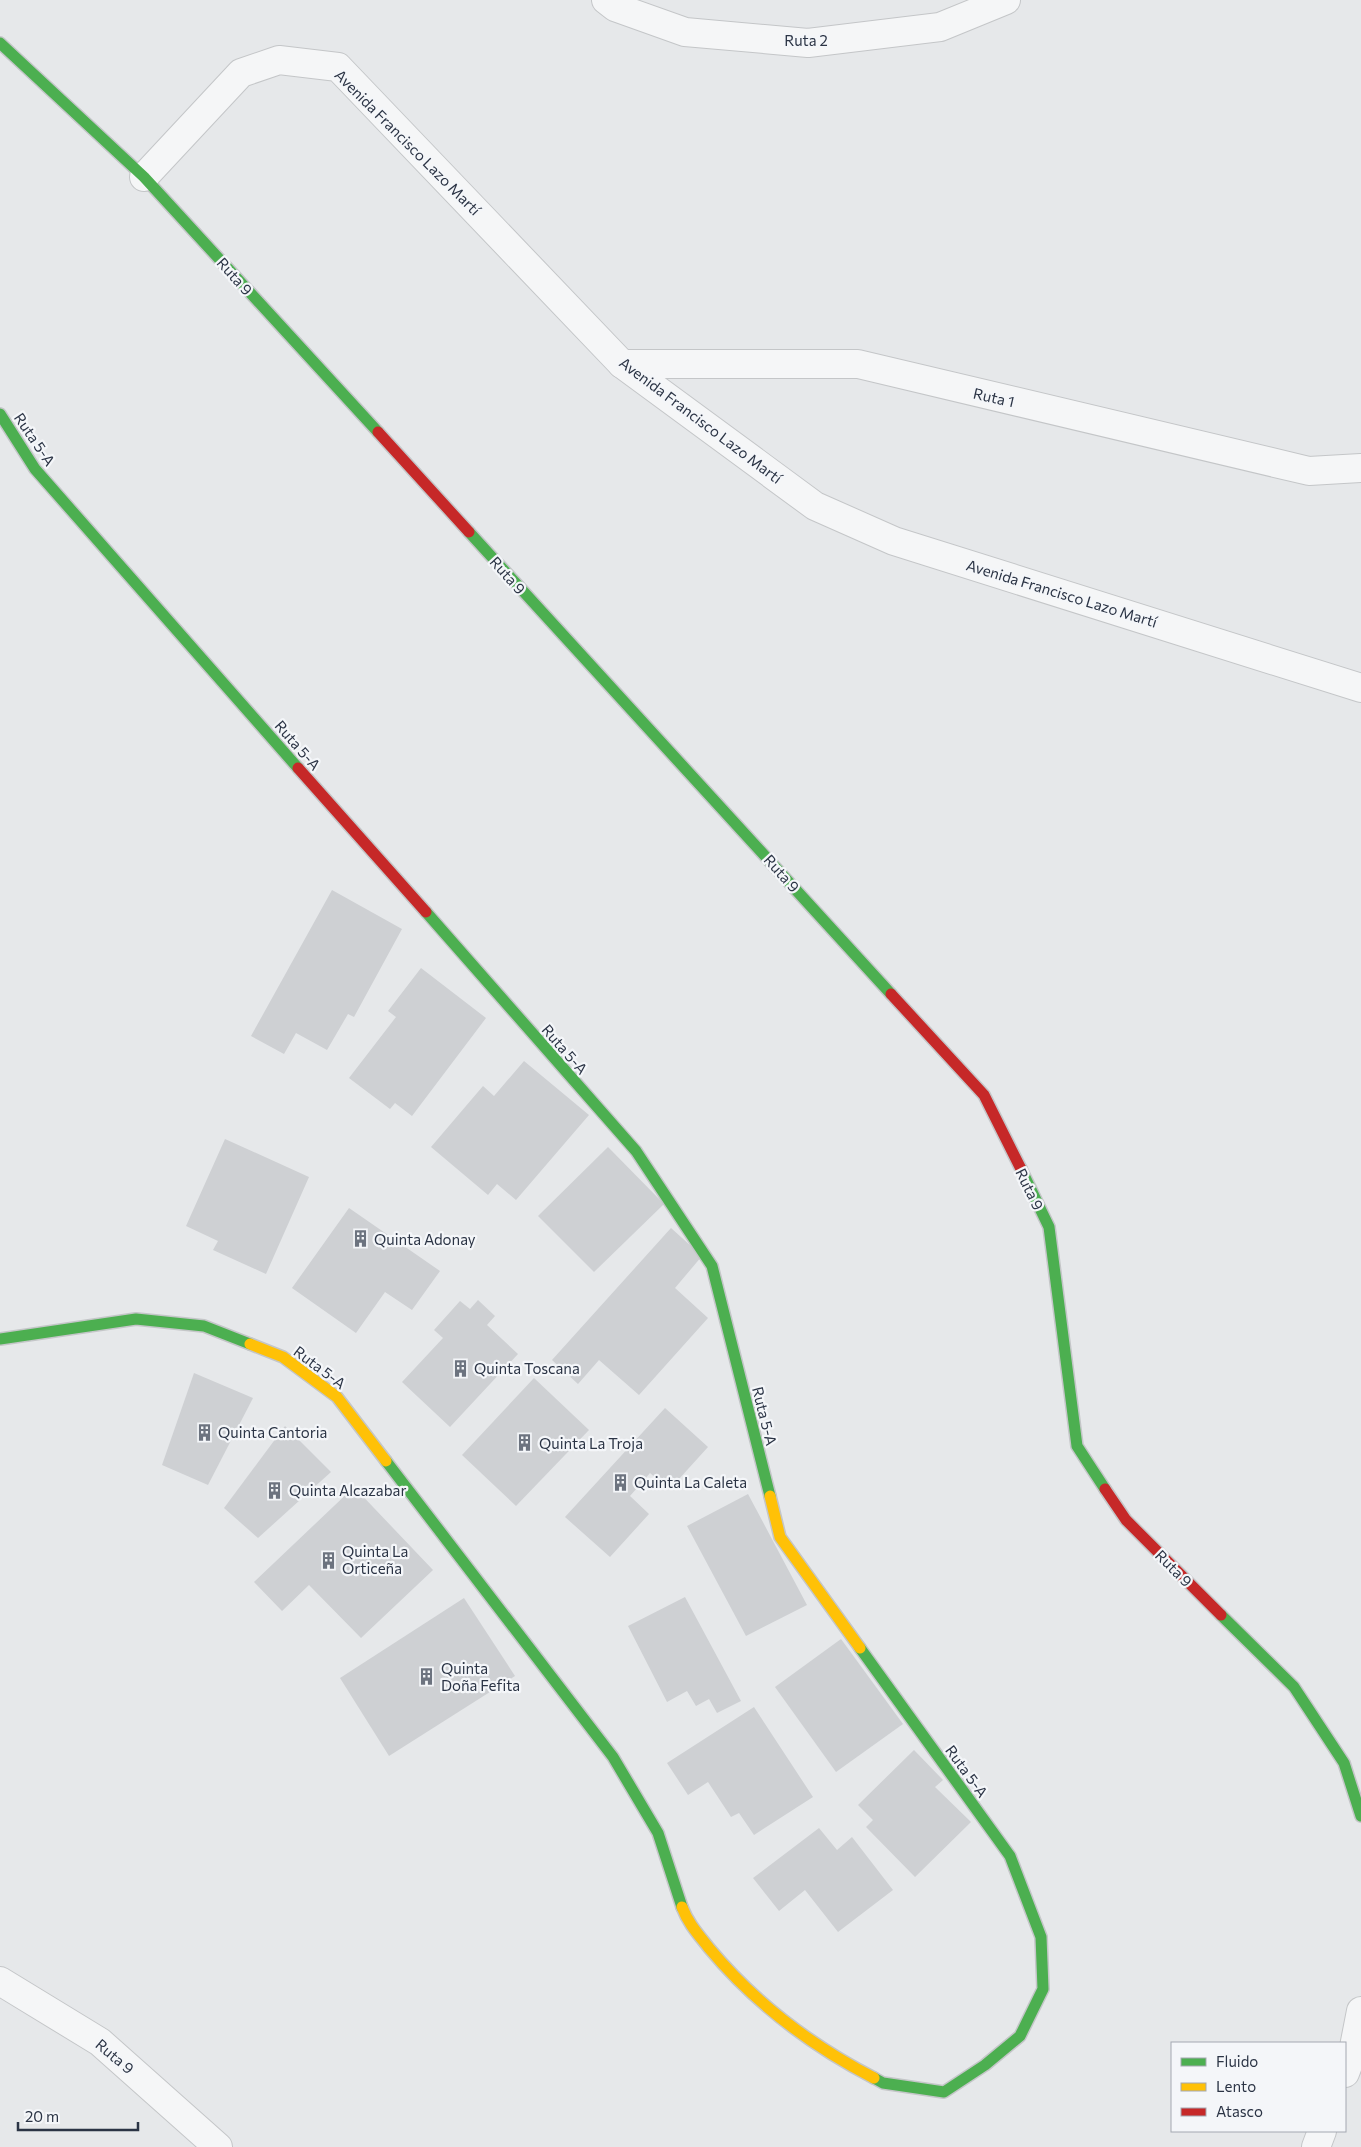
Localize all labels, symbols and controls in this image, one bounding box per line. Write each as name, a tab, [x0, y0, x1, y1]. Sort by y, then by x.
street label: Ruta 2	[784, 31, 828, 49]
street label: Avenida Francisco Lazo Martí	[331, 65, 485, 219]
street label: Ruta 9	[213, 254, 257, 298]
street label: Avenida Francisco Lazo Martí	[616, 353, 787, 488]
street label: Ruta 1	[972, 384, 1016, 410]
street label: Ruta 5-A	[11, 409, 59, 469]
street label: Ruta 9	[486, 553, 530, 597]
street label: Avenida Francisco Lazo Martí	[964, 555, 1161, 631]
street label: Ruta 5-A	[271, 716, 325, 774]
street label: Ruta 9	[760, 851, 804, 895]
street label: Ruta 5-A	[538, 1020, 592, 1078]
street label: Ruta 9	[1012, 1165, 1048, 1213]
building icon: Quinta Adonay	[350, 1229, 370, 1249]
place label: Quinta Adonay	[374, 1230, 476, 1248]
street label: Ruta 5-A	[291, 1342, 349, 1392]
building icon: Quinta Toscana	[450, 1358, 470, 1378]
place label: Quinta Toscana	[474, 1359, 580, 1377]
street label: Ruta 5-A	[749, 1385, 781, 1447]
building icon: Quinta Cantoria	[194, 1422, 214, 1442]
place label: Quinta Cantoria	[218, 1423, 327, 1441]
building icon: Quinta La Troja	[515, 1433, 535, 1453]
place label: Quinta La Troja	[539, 1434, 643, 1452]
building icon: Quinta La Caleta	[610, 1472, 630, 1492]
place label: Quinta La Caleta	[634, 1473, 747, 1491]
building icon: Quinta Alcazabar	[265, 1480, 285, 1500]
place label: Quinta Alcazabar	[289, 1481, 406, 1499]
place label: Quinta La Orticeña	[342, 1542, 408, 1577]
street label: Ruta 9	[1152, 1546, 1196, 1590]
building icon: Quinta La Orticeña	[318, 1550, 338, 1570]
place label: Quinta Doña Fefita	[441, 1659, 520, 1694]
building icon: Quinta Doña Fefita	[417, 1667, 437, 1687]
street label: Ruta 5-A	[942, 1741, 992, 1801]
street label: Ruta 9	[92, 2035, 138, 2077]
legend	[1171, 2042, 1346, 2132]
text: Fluido	[1216, 2052, 1258, 2070]
text: Lento	[1216, 2077, 1256, 2095]
scale bar	[18, 2100, 138, 2132]
text: Atasco	[1216, 2102, 1263, 2120]
text: 20 m	[25, 2107, 59, 2125]

